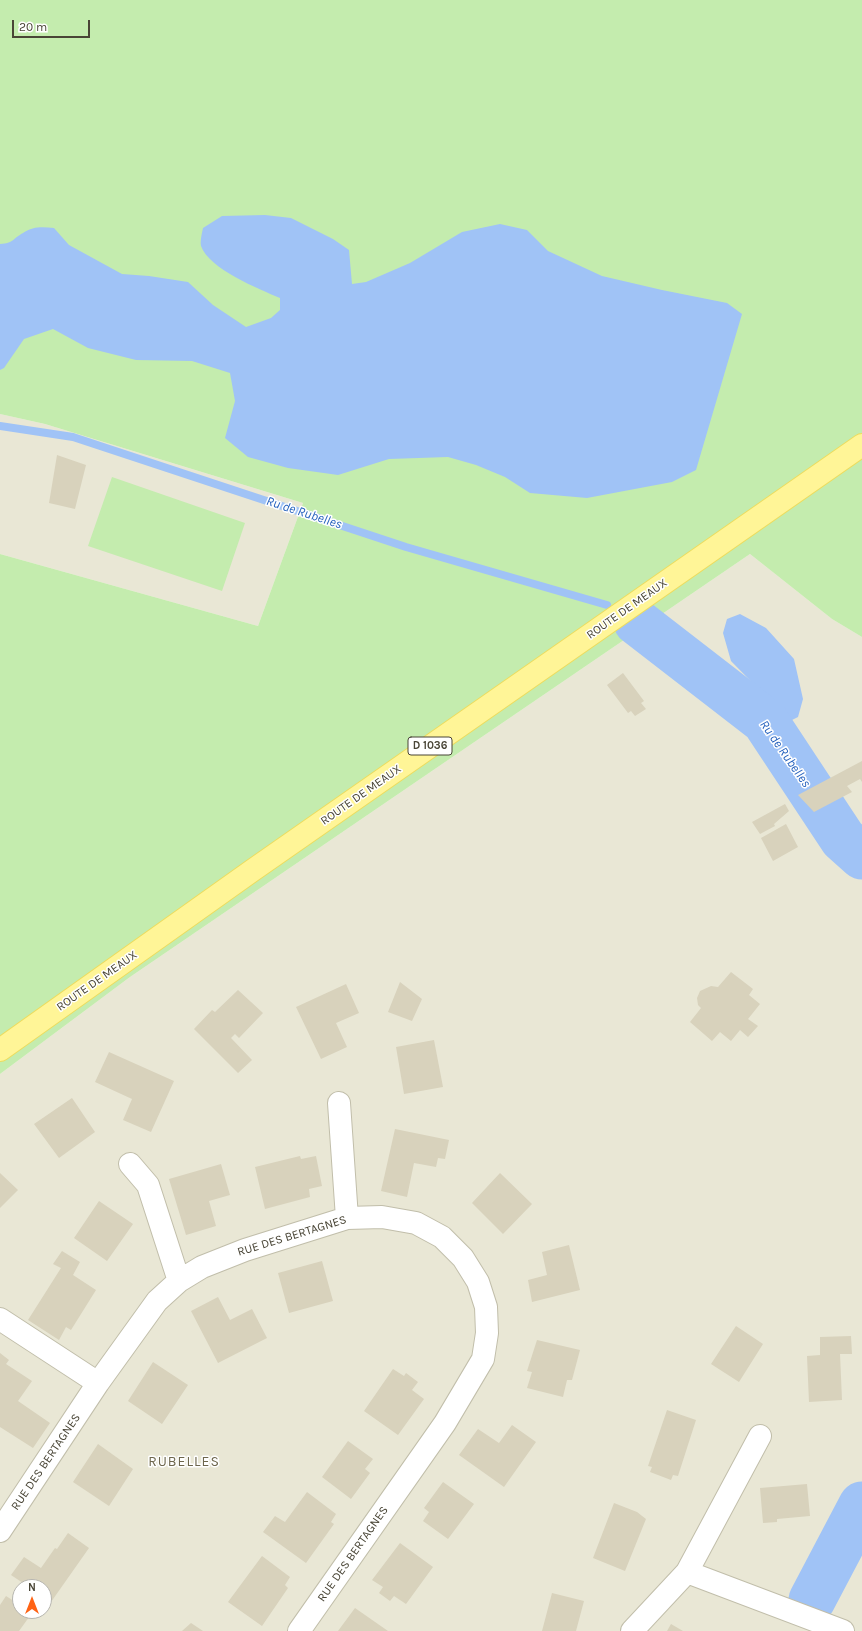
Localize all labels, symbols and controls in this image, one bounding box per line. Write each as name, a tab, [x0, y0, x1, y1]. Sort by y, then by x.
scale bar	[14, 12, 92, 38]
text: 20 m	[19, 20, 47, 34]
water label: Ru de Rubelles	[264, 493, 344, 533]
street label: ROUTE DE MEAUX	[584, 576, 670, 642]
water label: Ru de Rubelles	[756, 717, 814, 791]
road number: D 1036	[408, 737, 452, 755]
street label: ROUTE DE MEAUX	[318, 762, 404, 828]
street label: ROUTE DE MEAUX	[54, 948, 140, 1014]
street label: RUE DES BERTAGNES	[236, 1213, 348, 1259]
street label: RUE DES BERTAGNES	[8, 1411, 84, 1513]
district label: RUBELLES	[148, 1454, 220, 1470]
street label: RUE DES BERTAGNES	[315, 1503, 391, 1605]
north arrow	[12, 1579, 52, 1619]
text: N	[28, 1581, 36, 1594]

